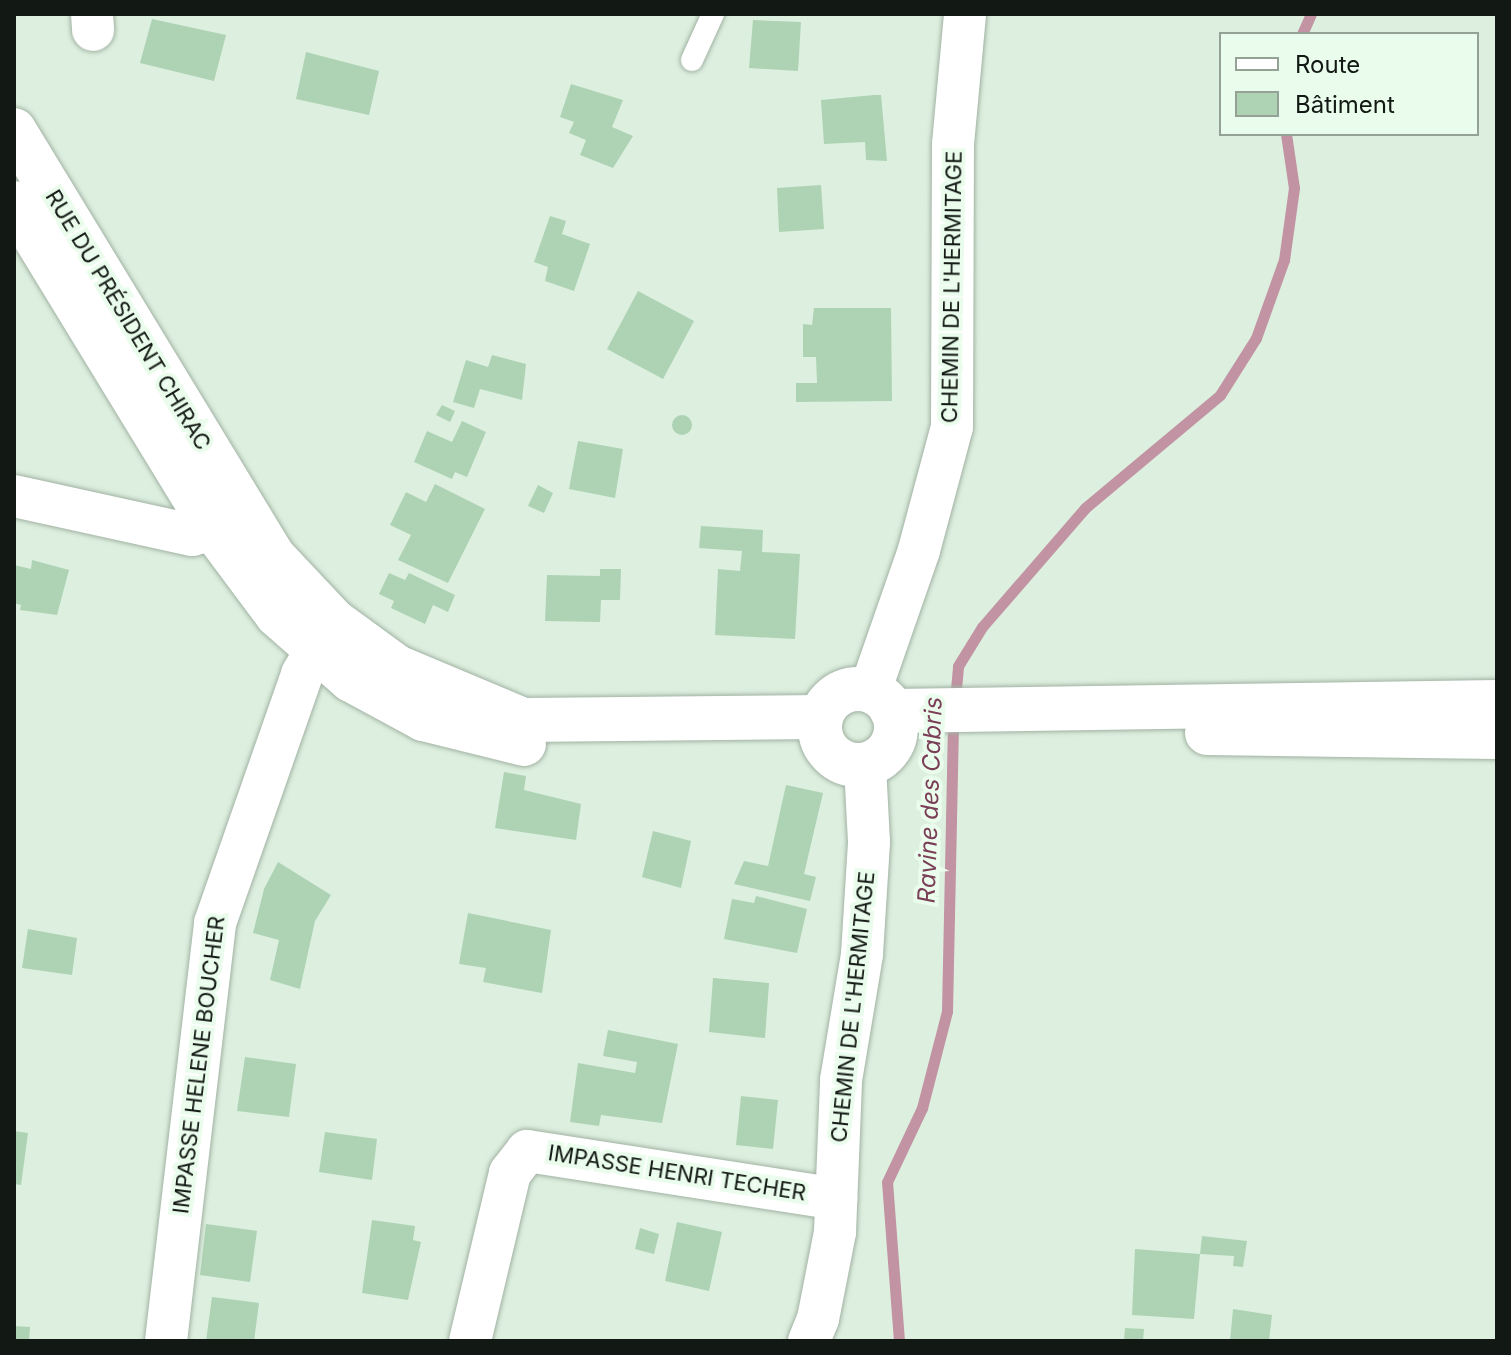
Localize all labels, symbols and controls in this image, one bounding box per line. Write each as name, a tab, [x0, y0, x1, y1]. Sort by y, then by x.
legend	[1219, 32, 1479, 136]
text: Route	[1295, 50, 1360, 79]
text: Bâtiment	[1295, 90, 1395, 119]
street label: CHEMIN DE L'HERMITAGE	[936, 151, 968, 423]
street label: RUE DU PRÉSIDENT CHIRAC	[40, 185, 216, 455]
water label: Ravine des Cabris	[912, 696, 948, 904]
street label: CHEMIN DE L'HERMITAGE	[826, 870, 880, 1144]
street label: IMPASSE HELENE BOUCHER	[168, 915, 230, 1215]
street label: IMPASSE HENRI TECHER	[546, 1140, 808, 1206]

